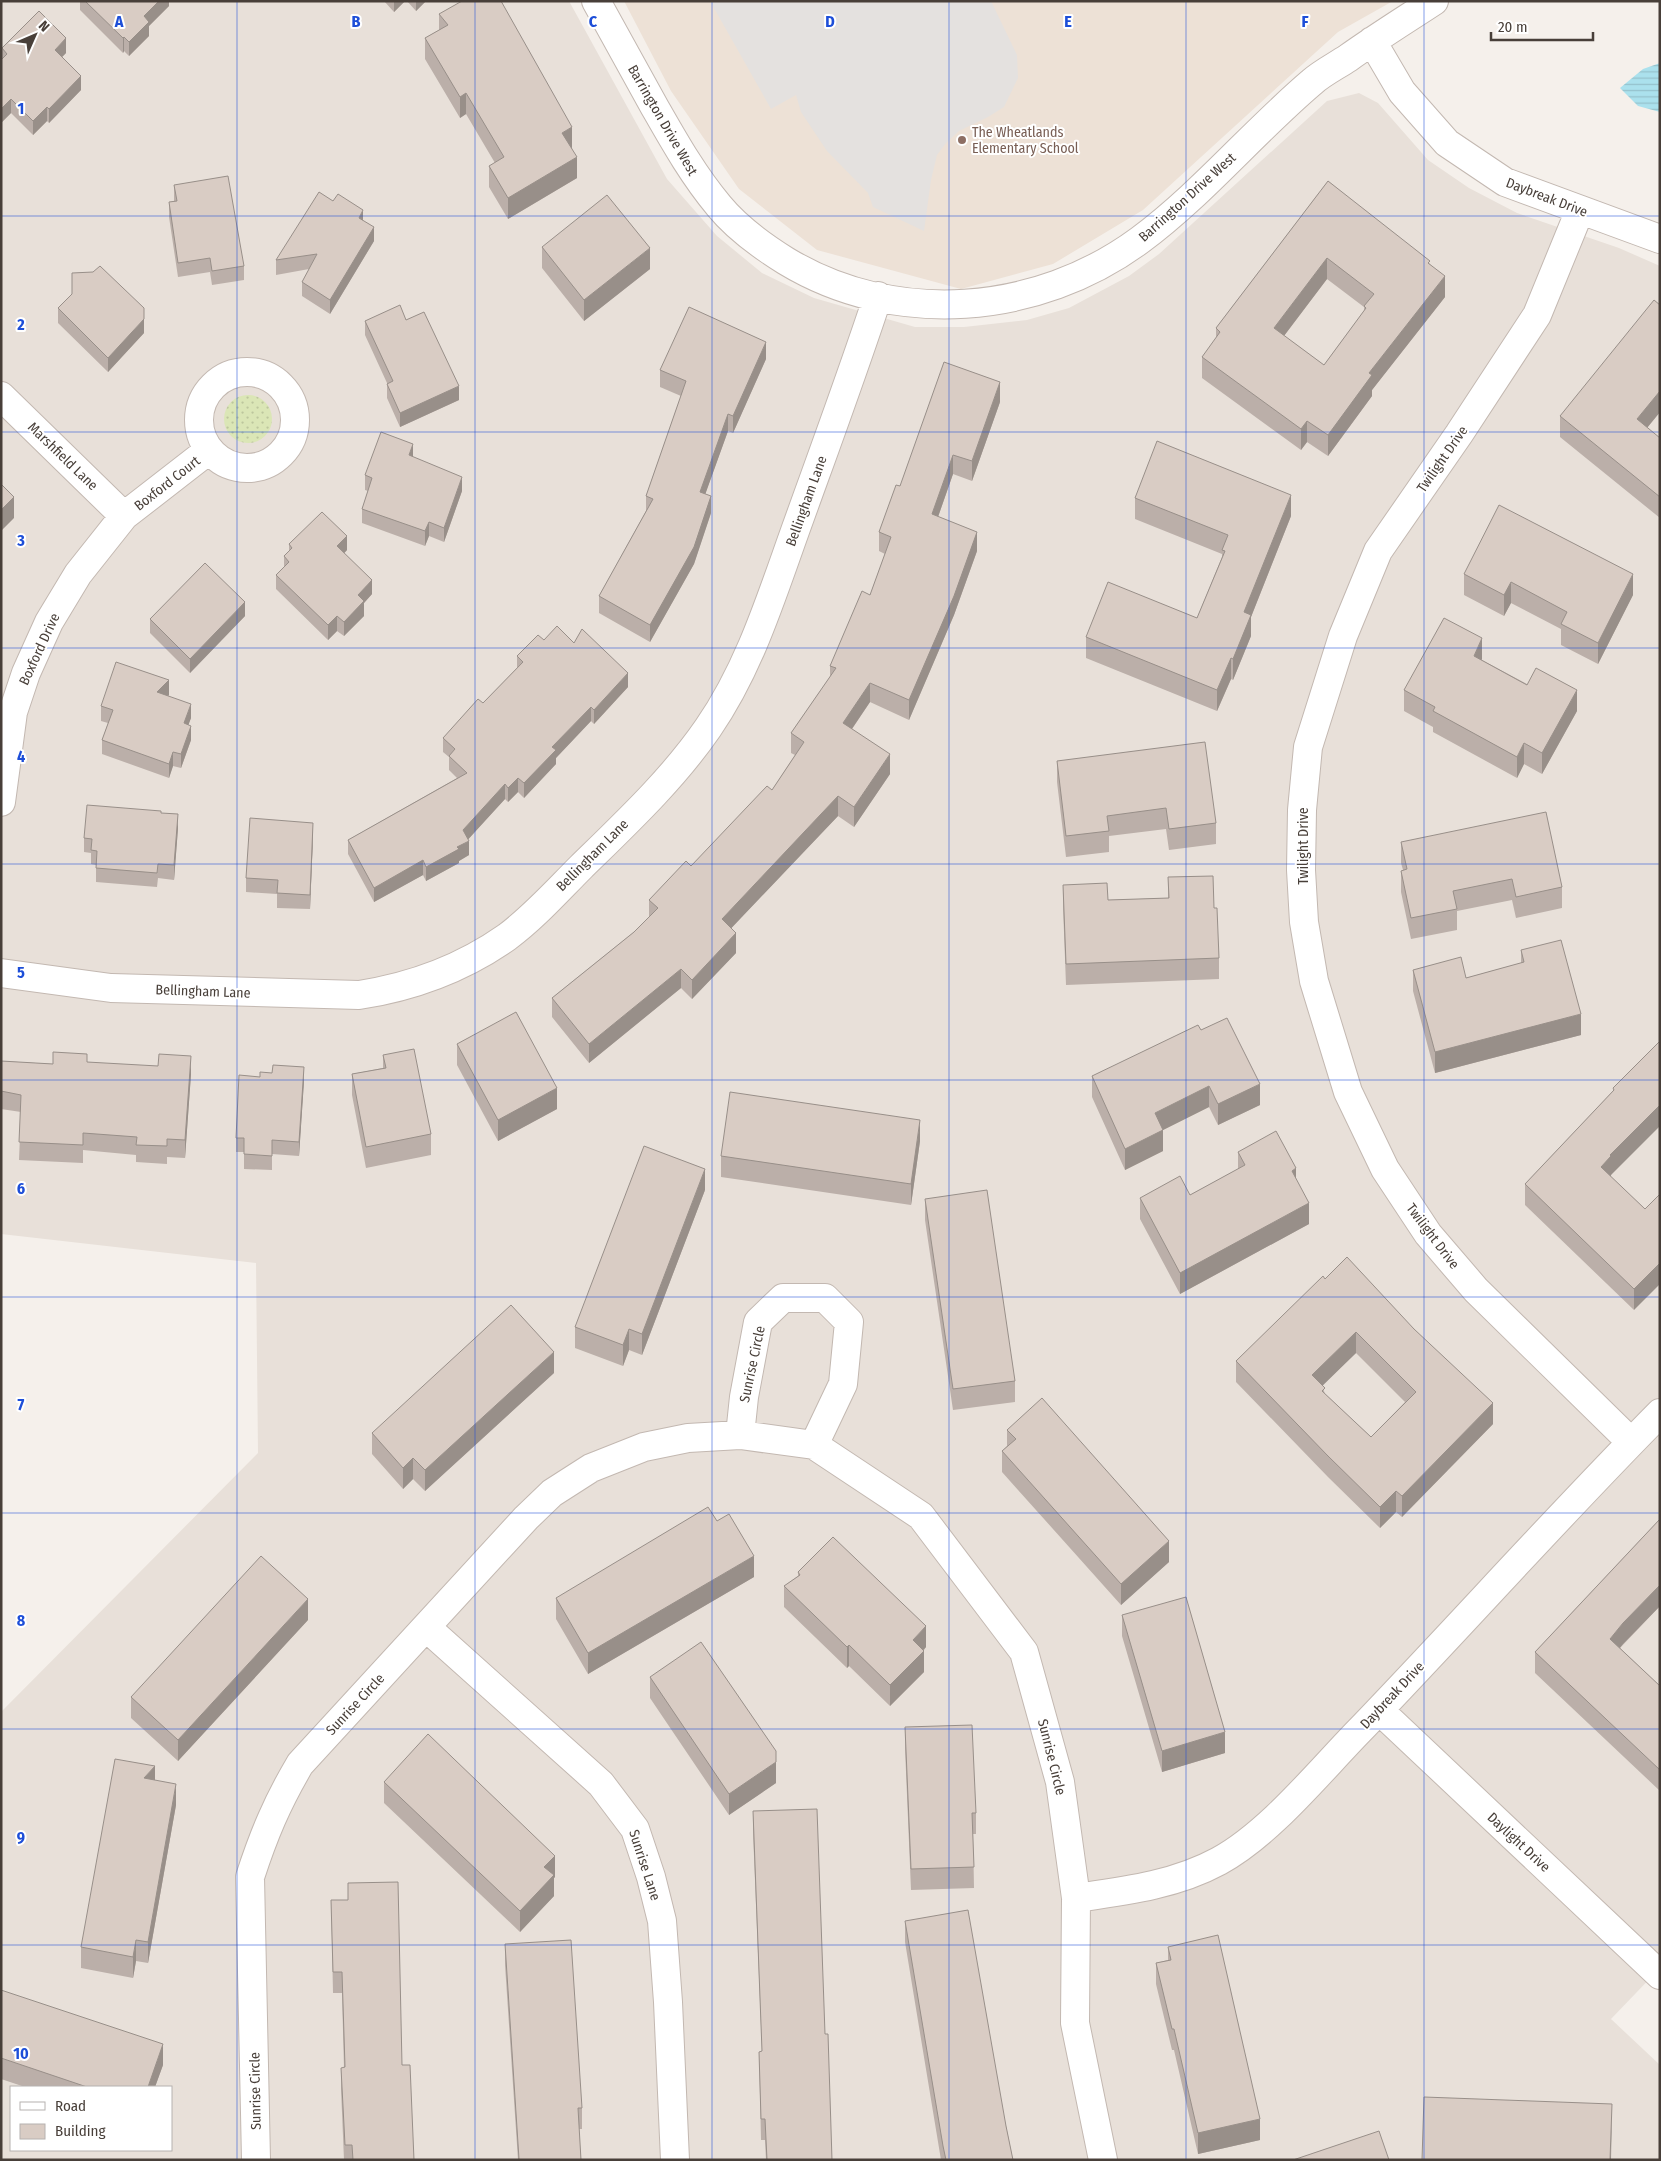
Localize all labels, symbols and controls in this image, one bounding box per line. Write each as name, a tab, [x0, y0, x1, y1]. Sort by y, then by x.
north arrow	[10, 10, 60, 60]
scale bar	[1491, 10, 1594, 42]
text: A	[114, 12, 124, 31]
text: B	[352, 12, 361, 31]
text: C	[589, 12, 598, 31]
text: D	[825, 12, 835, 31]
text: E	[1064, 12, 1072, 31]
text: F	[1301, 12, 1309, 31]
text: N	[35, 17, 53, 35]
text: 20 m	[1498, 18, 1528, 36]
street label: Barrington Drive West	[624, 62, 701, 179]
text: 1	[18, 99, 24, 118]
place label: The Wheatlands Elementary School	[972, 124, 1079, 157]
marker: The Wheatlands Elementary School	[956, 134, 968, 146]
street label: Barrington Drive West	[1135, 149, 1240, 245]
street label: Daybreak Drive	[1504, 174, 1590, 221]
text: 2	[16, 315, 25, 334]
street label: Marshfield Lane	[24, 419, 101, 494]
street label: Twilight Drive	[1413, 423, 1472, 496]
street label: Boxford Court	[131, 452, 204, 514]
street label: Bellingham Lane	[782, 454, 831, 549]
text: 3	[16, 531, 25, 550]
street label: Boxford Drive	[15, 610, 64, 688]
text: 4	[17, 747, 25, 766]
street label: Twilight Drive	[1295, 807, 1312, 885]
street label: Bellingham Lane	[553, 816, 632, 895]
text: 5	[17, 963, 25, 982]
street label: Bellingham Lane	[155, 981, 251, 1002]
text: 6	[17, 1179, 25, 1198]
street label: Twilight Drive	[1403, 1200, 1463, 1272]
street label: Sunrise Circle	[736, 1324, 769, 1404]
text: 7	[18, 1395, 25, 1414]
text: 8	[17, 1611, 26, 1630]
street label: Daybreak Drive	[1357, 1658, 1428, 1733]
street label: Sunrise Circle	[323, 1670, 388, 1739]
street label: Sunrise Circle	[1034, 1717, 1069, 1797]
street label: Daylight Drive	[1484, 1809, 1554, 1876]
text: 9	[17, 1828, 25, 1847]
street label: Sunrise Lane	[625, 1828, 664, 1903]
text: 10	[13, 2044, 29, 2063]
street label: Sunrise Circle	[246, 2052, 265, 2130]
legend	[10, 2086, 172, 2151]
text: Road	[55, 2097, 86, 2115]
text: Building	[55, 2122, 106, 2140]

